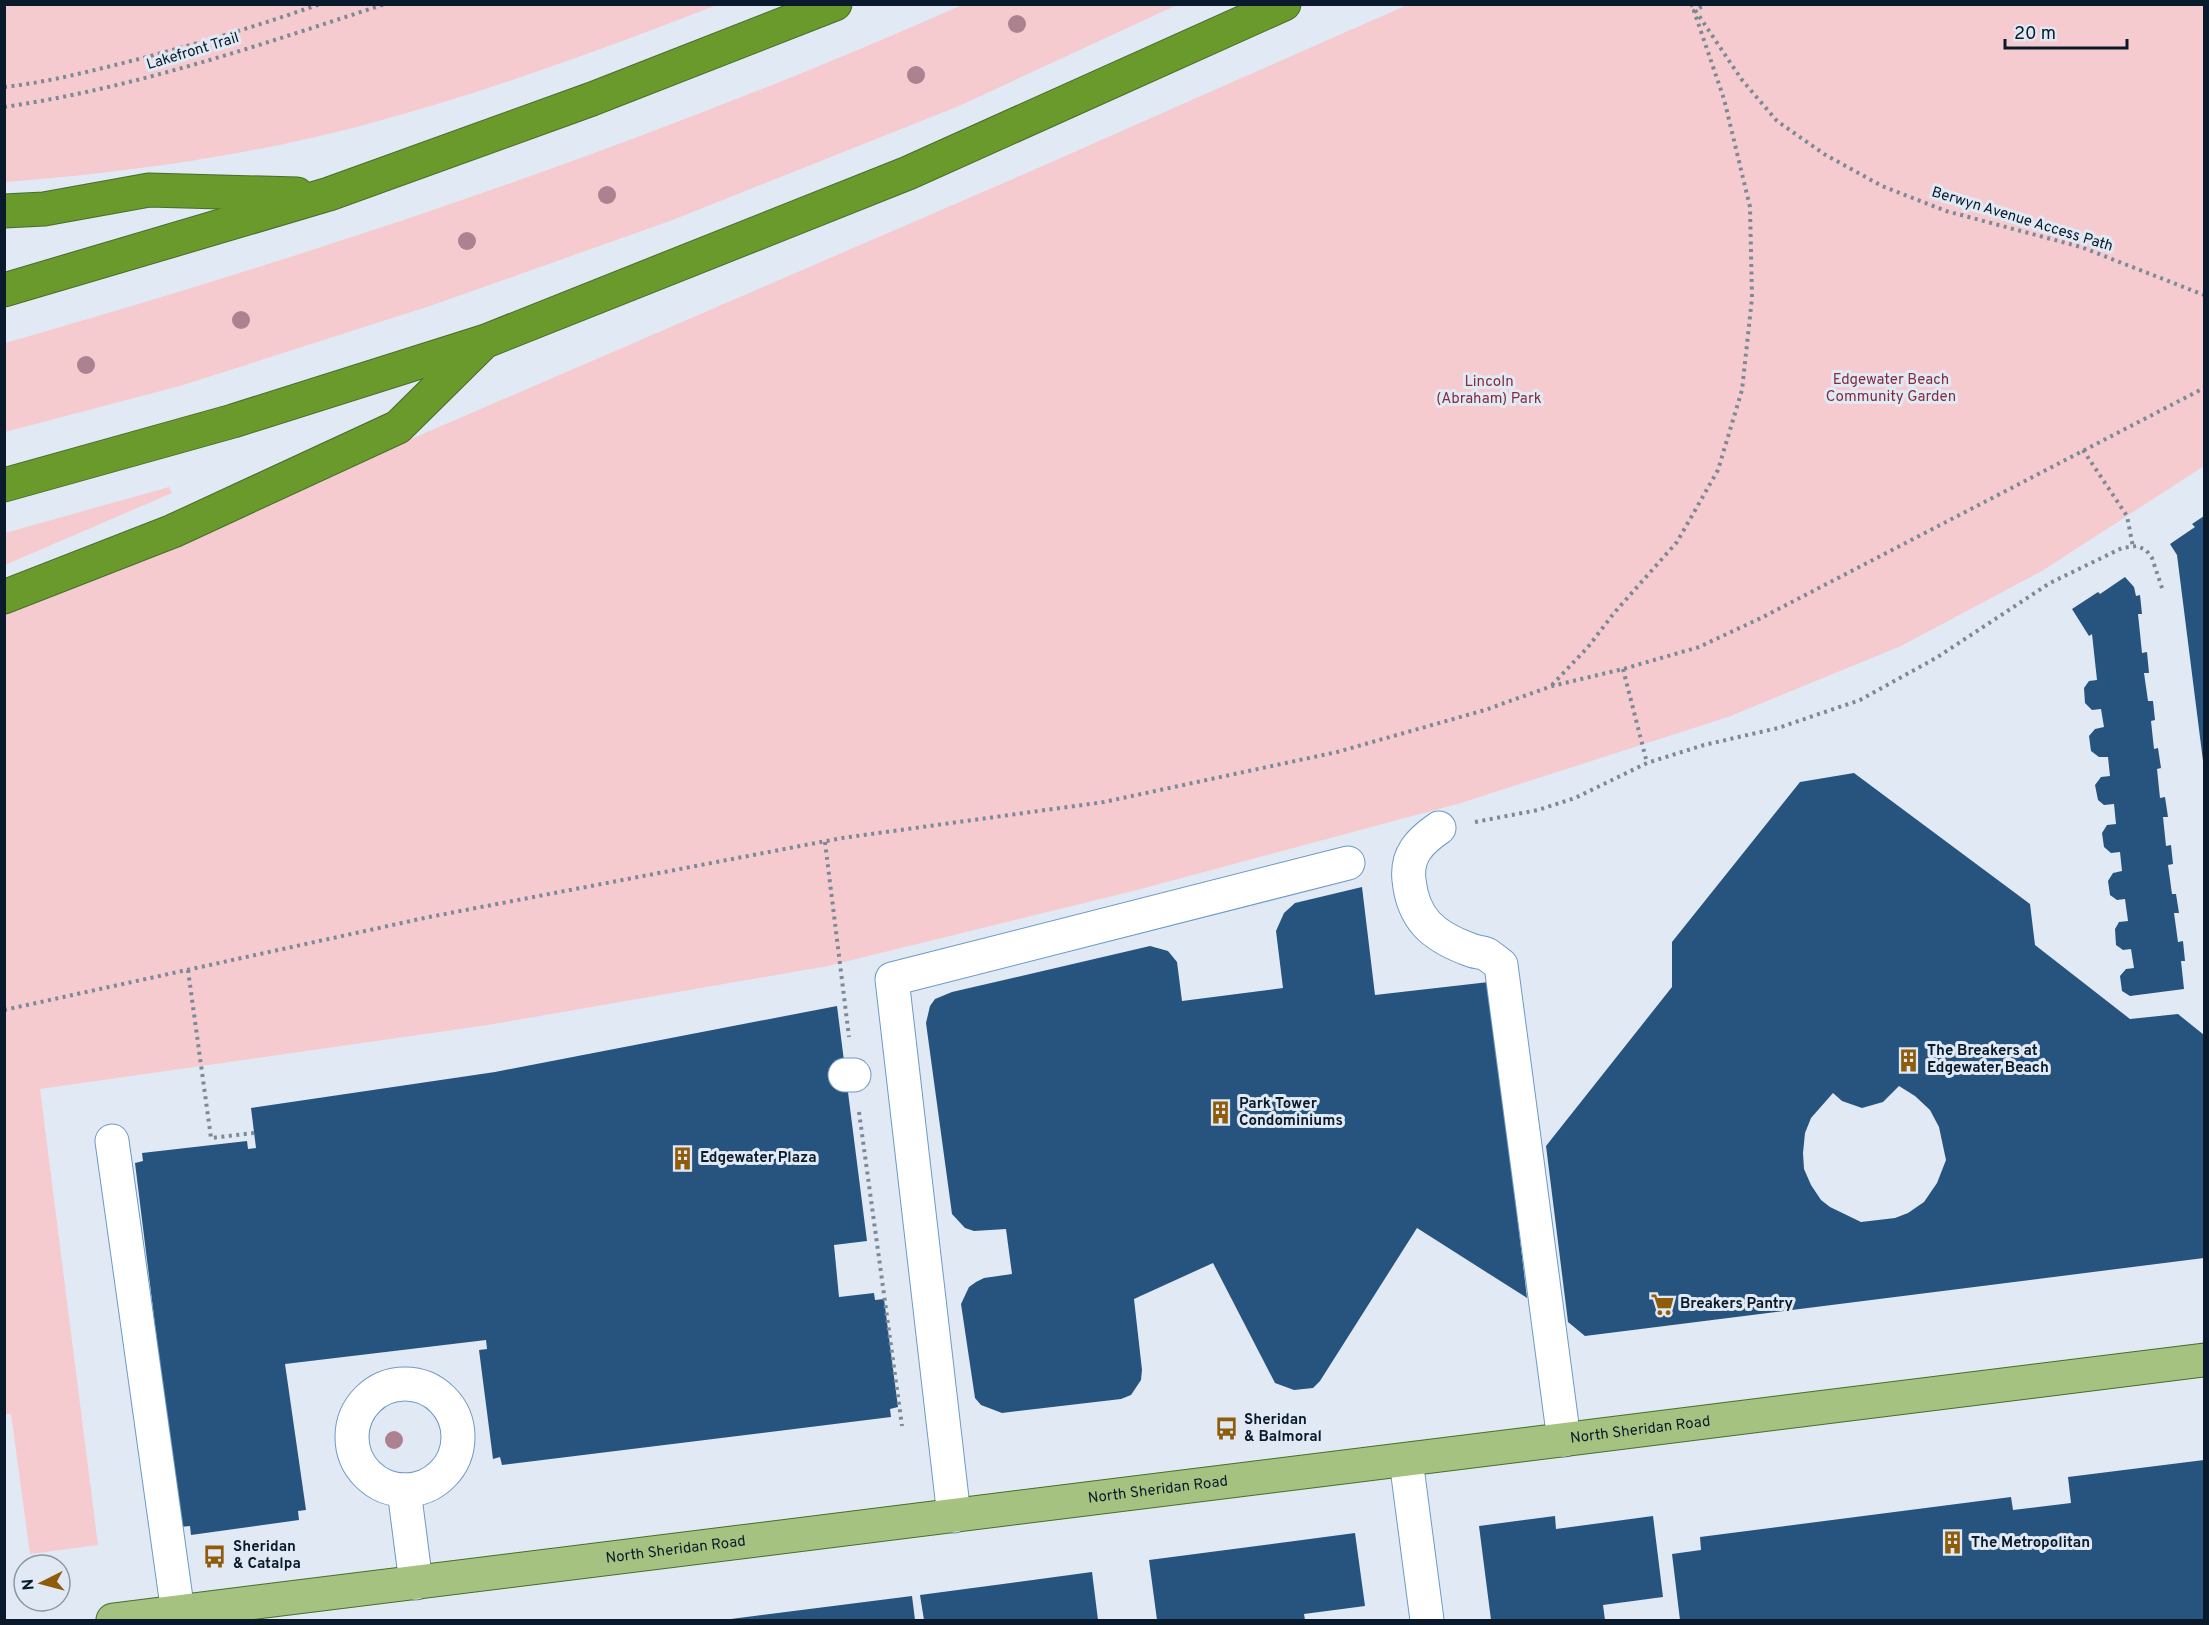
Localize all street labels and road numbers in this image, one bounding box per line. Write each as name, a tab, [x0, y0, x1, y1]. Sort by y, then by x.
street label: Lakefront Trail	[144, 29, 242, 75]
street label: Berwyn Avenue Access Path	[1929, 183, 2115, 257]
street label: North Sheridan Road	[1569, 1412, 1711, 1448]
street label: North Sheridan Road	[1087, 1472, 1229, 1508]
street label: North Sheridan Road	[604, 1532, 747, 1568]

